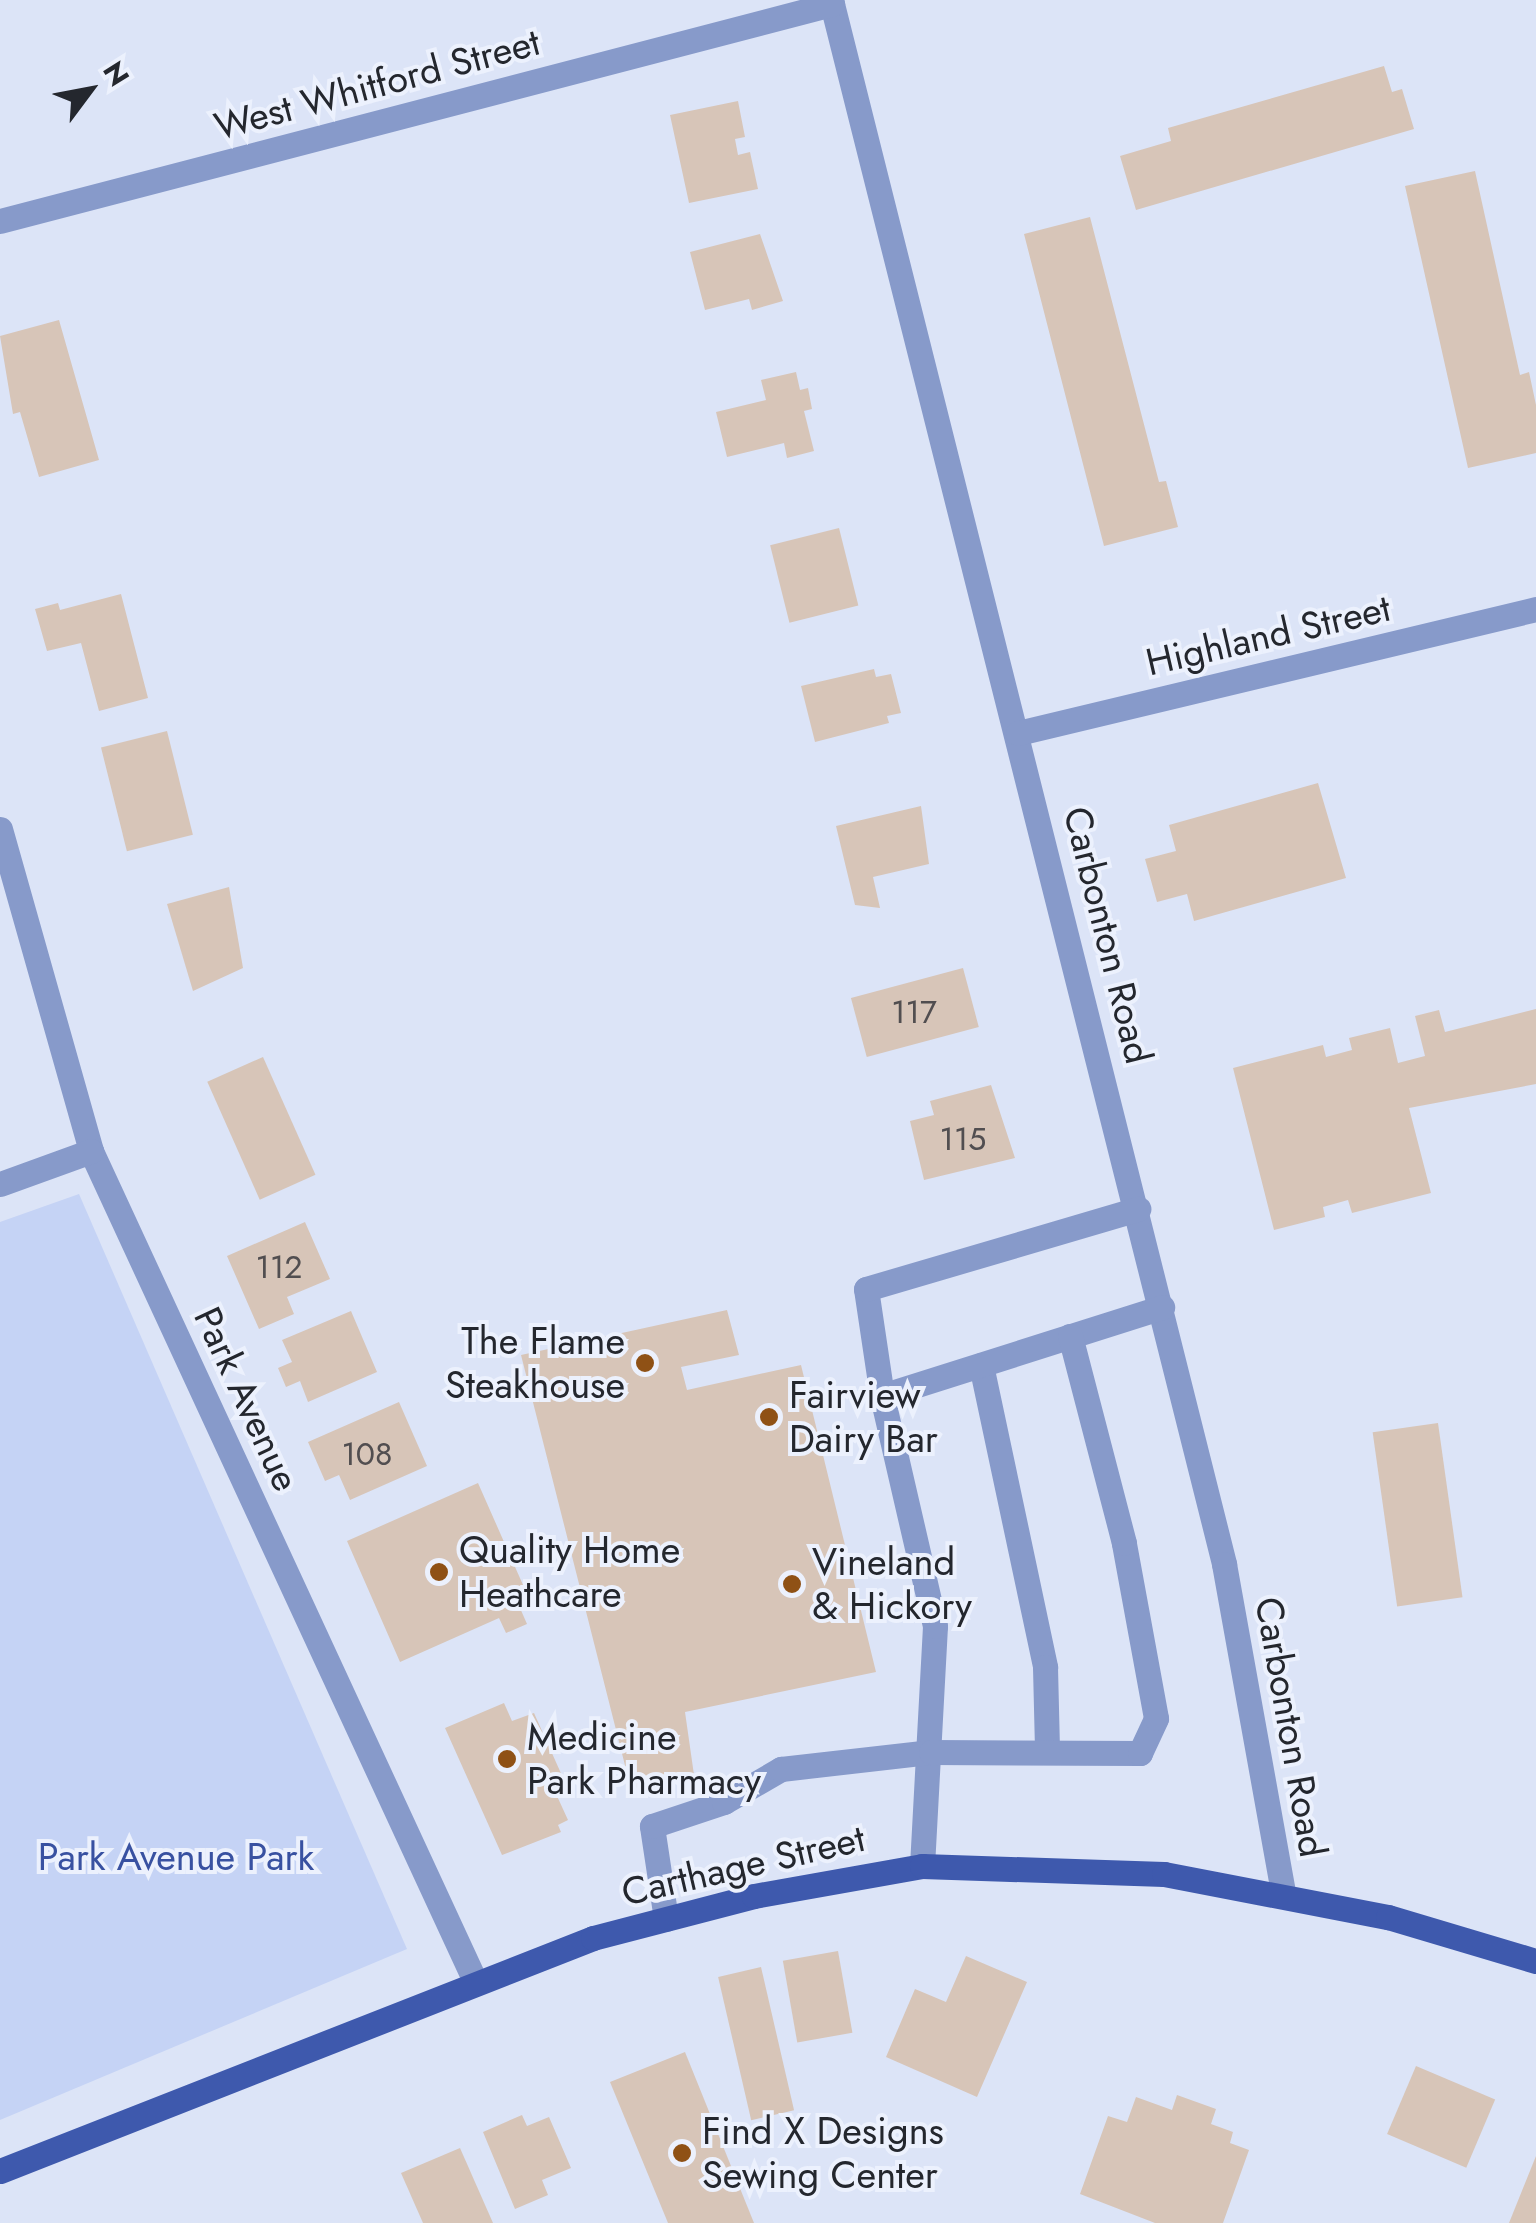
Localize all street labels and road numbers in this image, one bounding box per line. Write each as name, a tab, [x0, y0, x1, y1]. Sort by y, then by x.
street label: West Whitford Street	[209, 19, 545, 149]
street label: Highland Street	[1141, 585, 1395, 685]
street label: Carbonton Road	[1054, 802, 1162, 1068]
street label: Park Avenue	[185, 1300, 309, 1498]
street label: Carbonton Road	[1246, 1594, 1336, 1860]
street label: Carthage Street	[617, 1815, 869, 1915]

